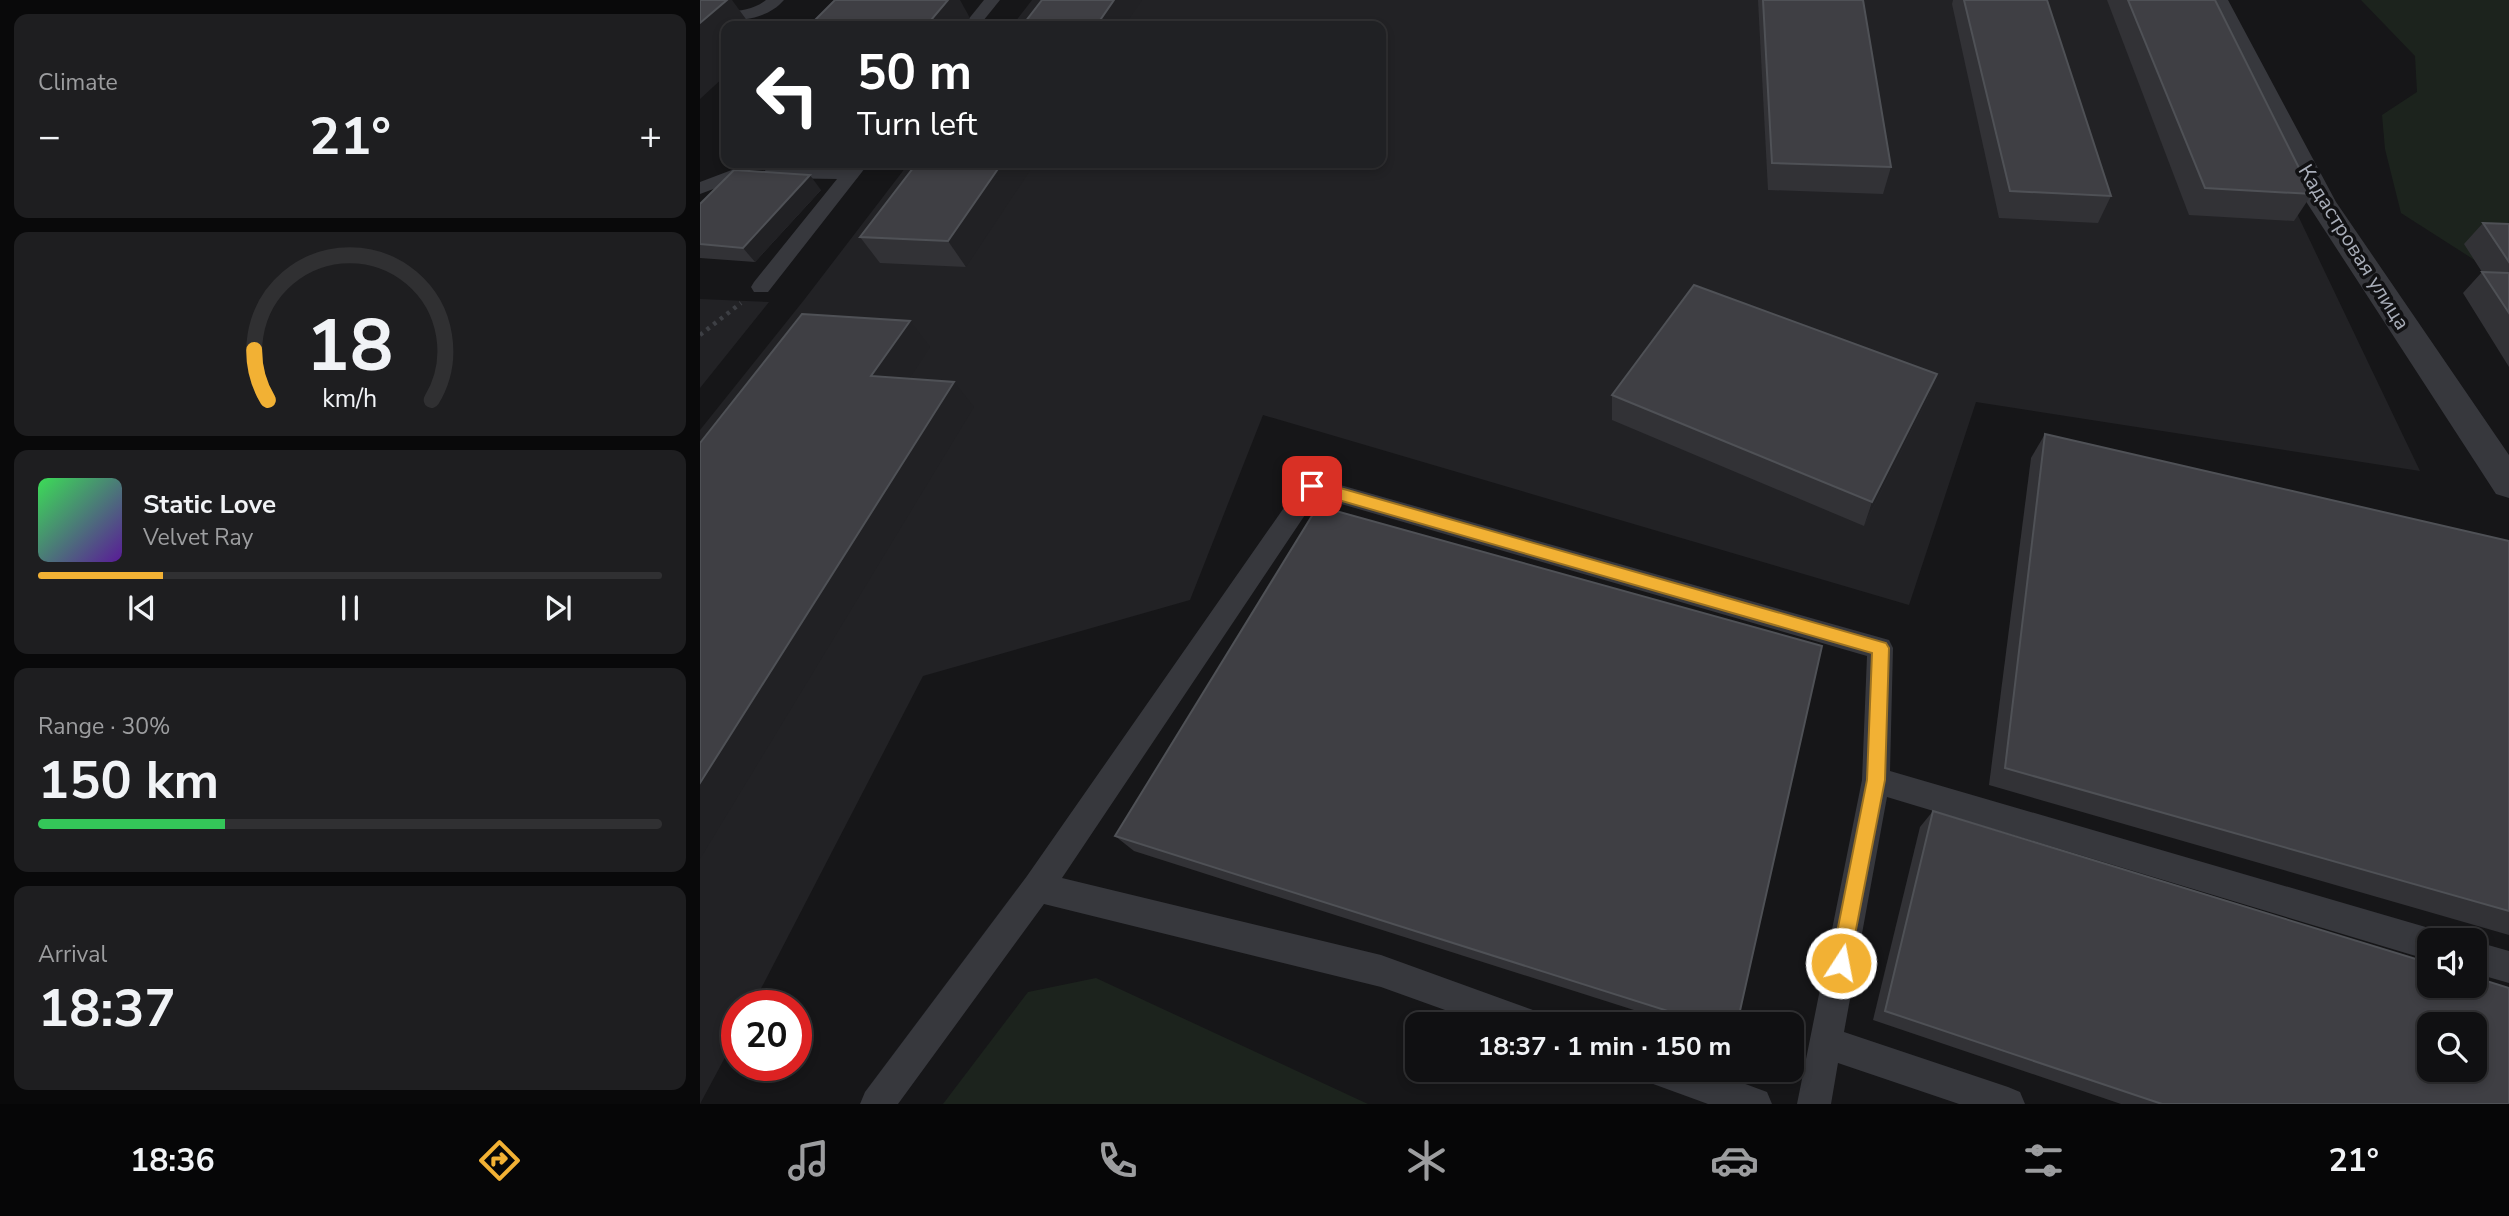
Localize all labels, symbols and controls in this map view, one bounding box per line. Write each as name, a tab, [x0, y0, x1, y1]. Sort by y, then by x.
text: 50 m	[857, 39, 972, 106]
icon: left	[742, 49, 833, 140]
text: Climate	[38, 67, 118, 98]
text: 21°	[309, 101, 391, 172]
text: Turn left	[857, 103, 977, 146]
text: −	[38, 111, 61, 162]
text: +	[639, 111, 662, 162]
street label: Кадастровая улица	[2292, 159, 2416, 335]
text: 18	[306, 296, 394, 396]
text: km/h	[322, 382, 378, 416]
pin	[1282, 456, 1342, 516]
icon: arrive	[1293, 467, 1331, 505]
text: Static Love	[143, 487, 276, 522]
text: Velvet Ray	[143, 522, 253, 553]
icon: previous	[123, 589, 161, 627]
icon: pause	[331, 589, 369, 627]
icon: next	[539, 589, 577, 627]
text: Range · 30%	[38, 711, 170, 742]
text: 150 km	[38, 745, 219, 816]
position arrow	[1804, 926, 1878, 1000]
map controls	[2417, 928, 2487, 1082]
button: sound	[2417, 928, 2487, 998]
text: Arrival	[38, 939, 107, 970]
text: 18:37	[38, 973, 176, 1044]
speed limit sign: 20	[721, 990, 812, 1081]
button: search	[2417, 1012, 2487, 1082]
text: 18:37 · 1 min · 150 m	[1478, 1029, 1731, 1064]
icon: directions	[475, 1136, 524, 1185]
icon: music	[784, 1136, 833, 1185]
icon: phone	[1093, 1136, 1142, 1185]
icon: climate	[1402, 1136, 1451, 1185]
icon: car	[1710, 1136, 1759, 1185]
icon: filters	[2019, 1136, 2068, 1185]
text: 18:36	[130, 1139, 215, 1182]
text: 21°	[2328, 1139, 2379, 1182]

